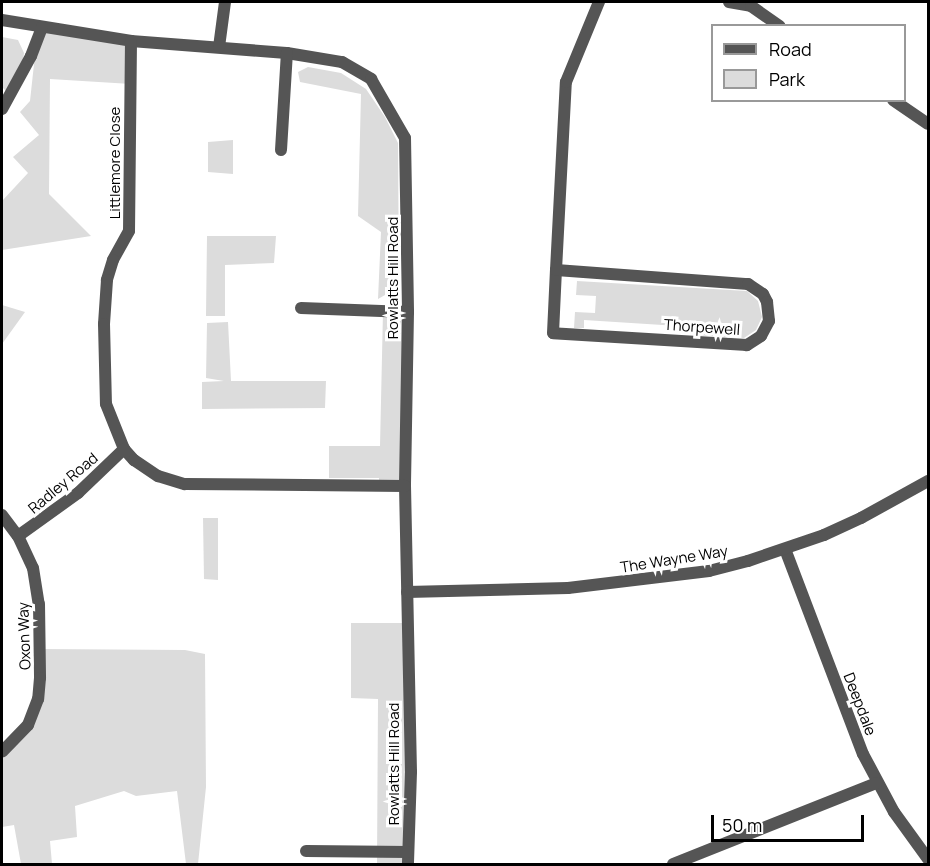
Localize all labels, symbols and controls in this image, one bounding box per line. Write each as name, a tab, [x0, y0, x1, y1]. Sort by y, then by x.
legend	[711, 24, 906, 102]
text: Road	[769, 37, 812, 61]
text: Park	[769, 67, 805, 91]
street label: Littlemore Close	[106, 107, 124, 219]
street label: Rowlatts Hill Road	[384, 217, 402, 339]
street label: Thorpewell	[663, 315, 741, 339]
street label: Radley Road	[25, 449, 101, 517]
street label: The Wayne Way	[619, 542, 729, 576]
street label: Oxon Way	[14, 602, 34, 670]
street label: Deepdale	[840, 670, 880, 738]
street label: Rowlatts Hill Road	[385, 703, 403, 825]
scale bar	[714, 803, 867, 841]
text: 50 m	[722, 813, 762, 837]

